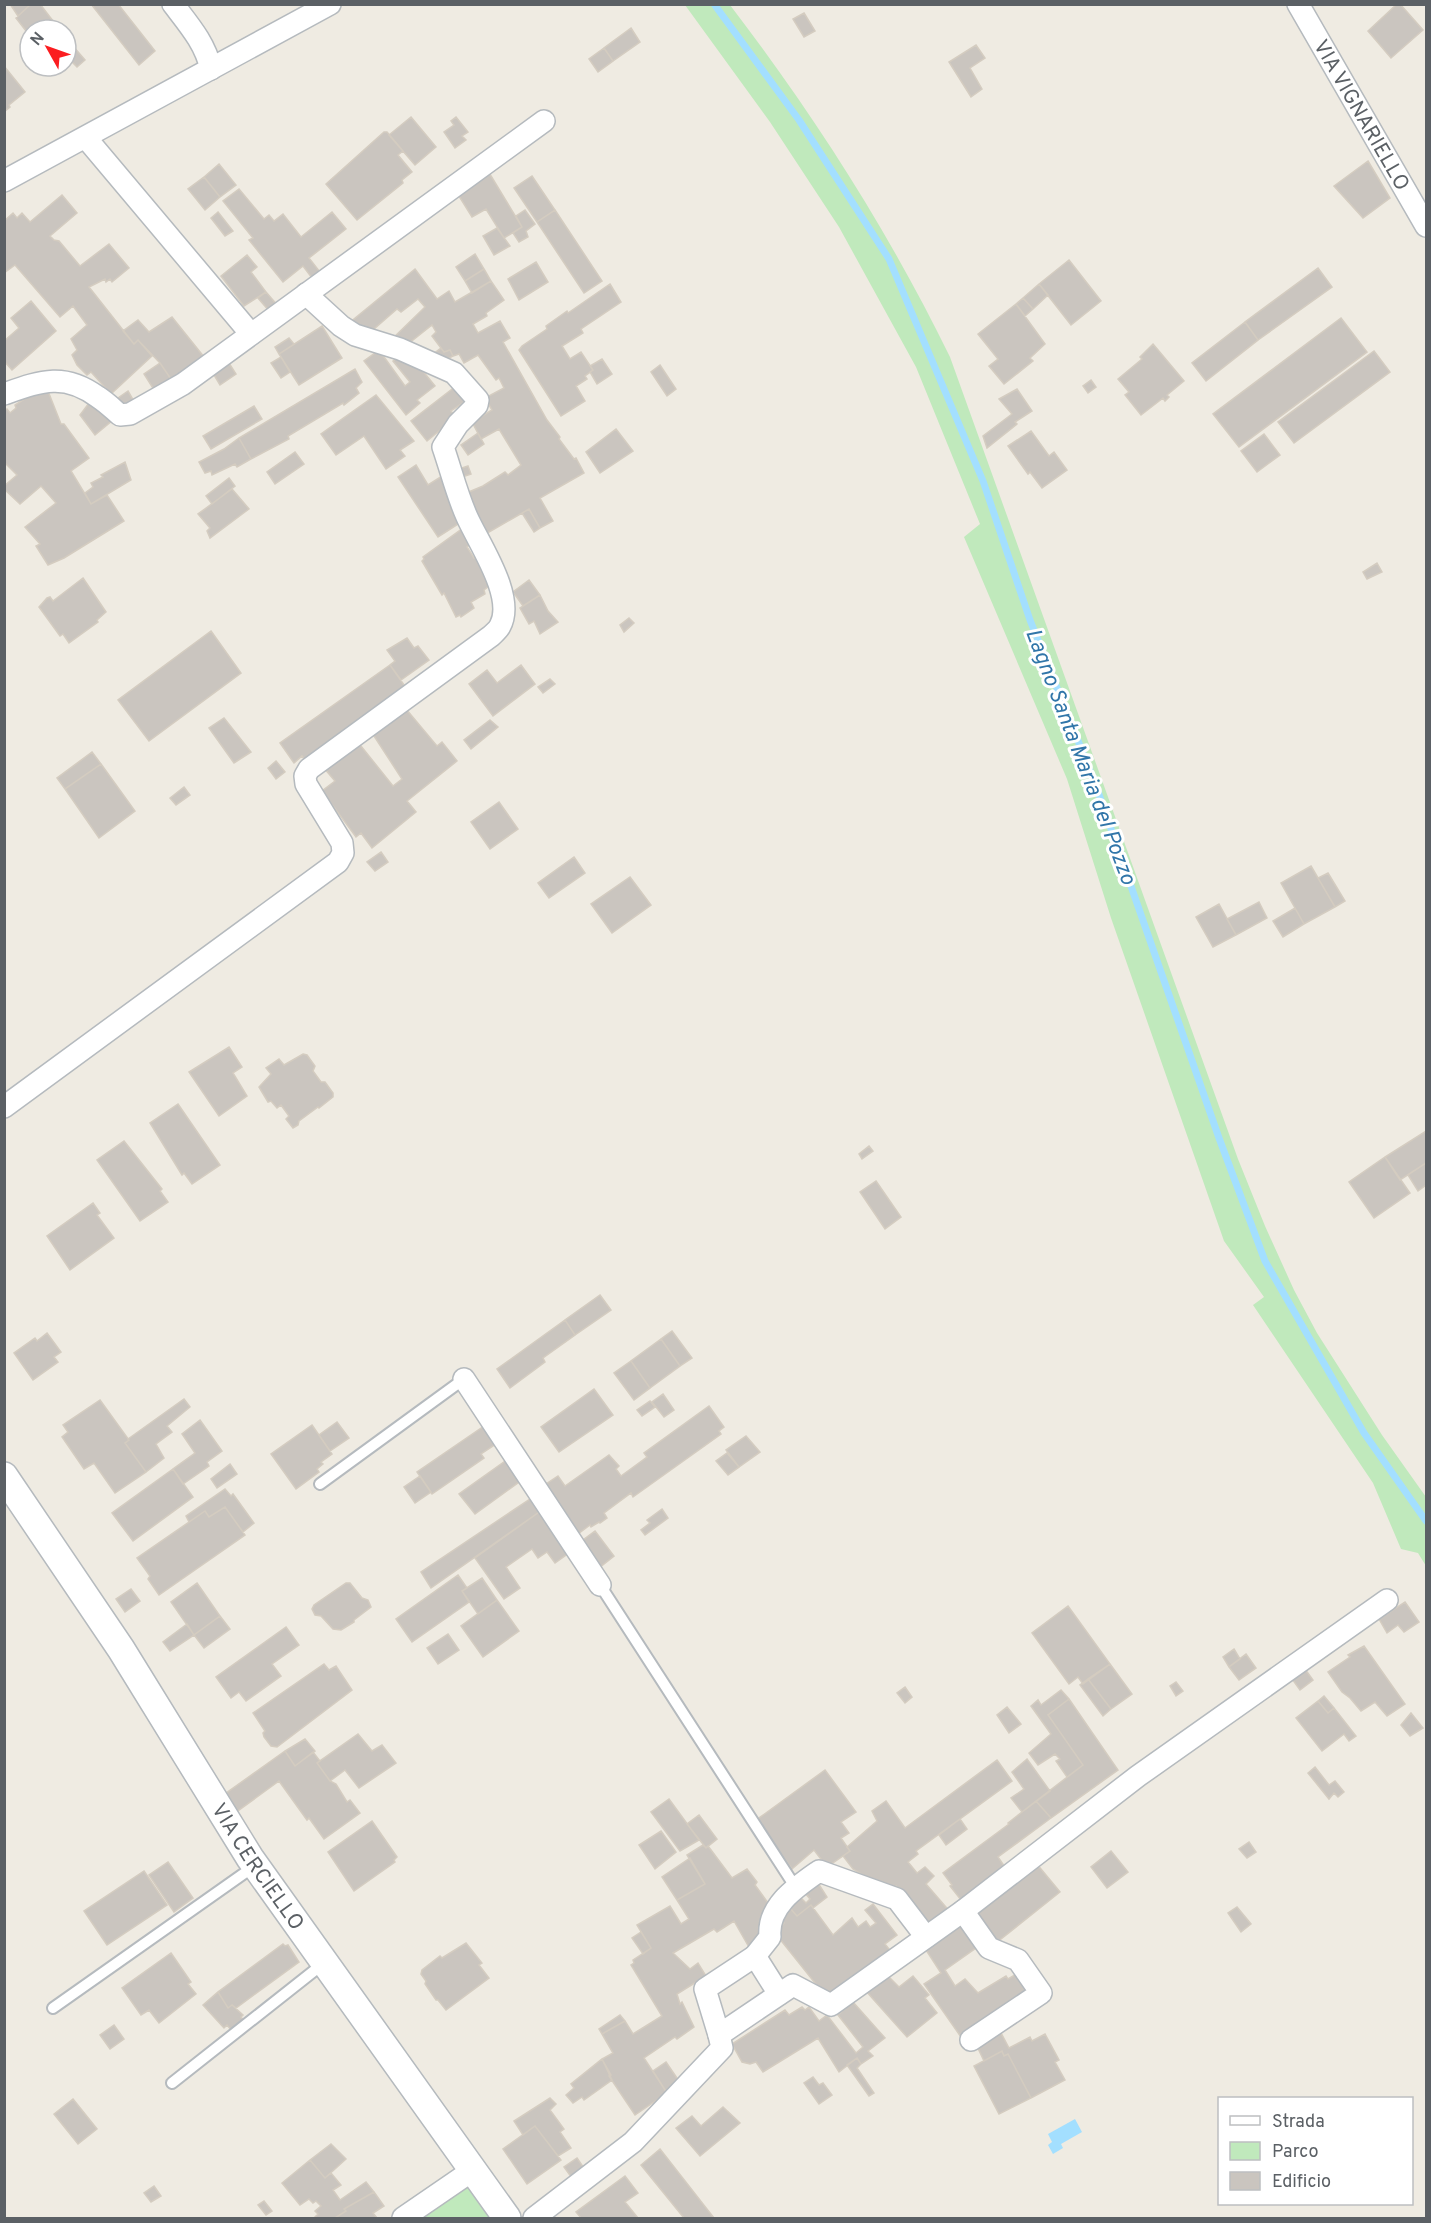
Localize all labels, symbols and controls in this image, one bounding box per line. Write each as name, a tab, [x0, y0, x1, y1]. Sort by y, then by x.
north arrow	[18, 18, 78, 78]
text: N	[27, 29, 49, 50]
street label: VIA VIGNARIELLO	[1306, 35, 1415, 196]
water label: Lagno Santa Maria del Pozzo	[1018, 625, 1141, 889]
street label: VIA CERCIELLO	[204, 1799, 309, 1936]
legend	[1218, 2097, 1413, 2205]
text: Strada	[1272, 2111, 1325, 2134]
text: Parco	[1272, 2141, 1318, 2164]
text: Edificio	[1272, 2171, 1331, 2194]

